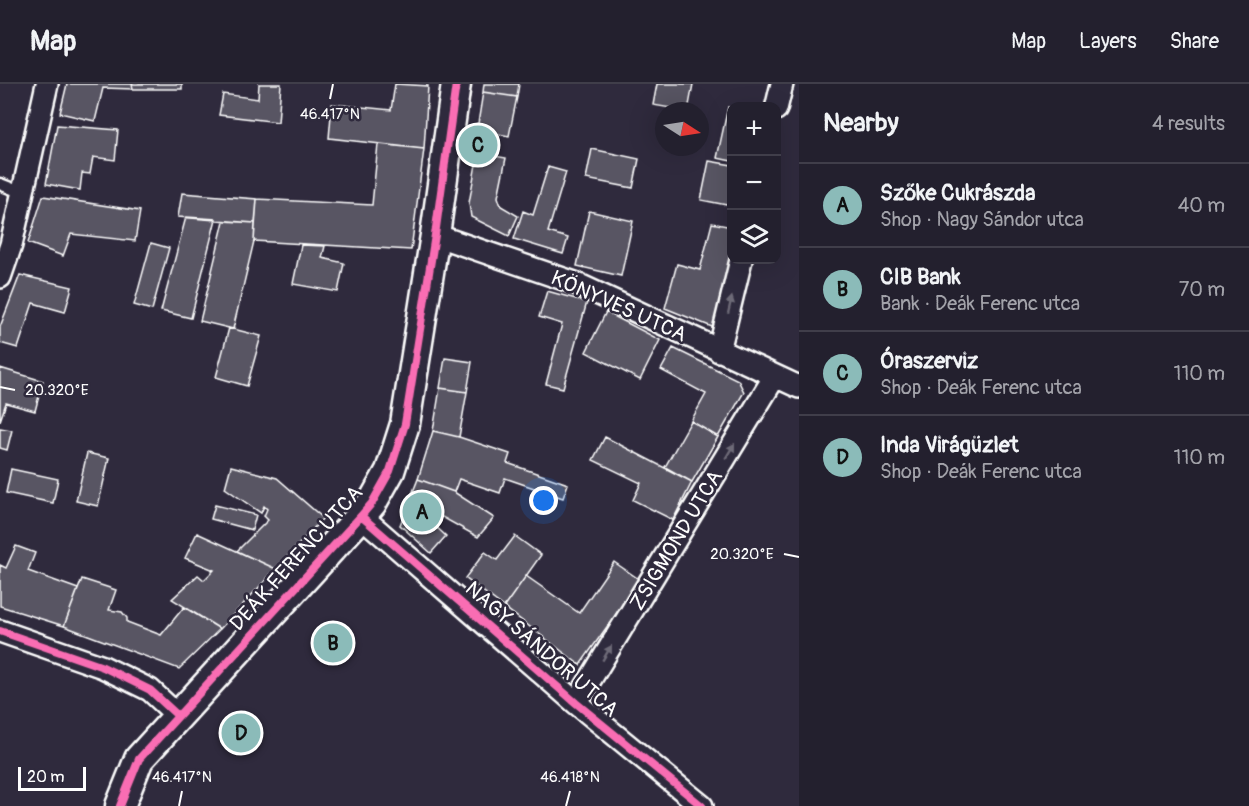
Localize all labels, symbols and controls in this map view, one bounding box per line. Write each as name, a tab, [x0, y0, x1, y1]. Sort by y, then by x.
text: Map	[30, 24, 76, 59]
text: Map	[1011, 28, 1046, 55]
text: Layers	[1079, 28, 1137, 55]
text: Share	[1170, 28, 1219, 55]
north arrow	[655, 102, 709, 156]
map controls	[727, 102, 781, 264]
button: +	[727, 102, 781, 156]
text: 46.417°N	[300, 105, 360, 124]
text: Nearby	[823, 107, 899, 139]
text: 4 results	[1152, 111, 1225, 136]
pin: C	[458, 122, 498, 168]
button: −	[727, 156, 781, 210]
text: Szőke Cukrászda	[880, 179, 1035, 207]
text: A	[836, 193, 849, 218]
text: 40 m	[1178, 193, 1225, 218]
text: Shop · Nagy Sándor utca	[880, 207, 1084, 232]
button: layers	[727, 210, 781, 264]
text: CIB Bank	[880, 263, 961, 291]
street label: KÖNYVES UTCA	[547, 264, 691, 348]
text: B	[837, 277, 848, 302]
text: 70 m	[1179, 277, 1225, 302]
text: Bank · Deák Ferenc utca	[880, 291, 1080, 316]
one-way arrow	[725, 296, 735, 314]
text: Óraszerviz	[880, 347, 978, 375]
text: C	[836, 361, 849, 386]
text: 110 m	[1174, 361, 1225, 386]
text: Shop · Deák Ferenc utca	[880, 375, 1082, 400]
text: 20.320°E	[25, 381, 89, 400]
text: Inda Virágüzlet	[880, 431, 1019, 459]
one-way arrow	[724, 443, 735, 459]
text: D	[836, 445, 849, 470]
text: 110 m	[1174, 445, 1225, 470]
text: Shop · Deák Ferenc utca	[880, 459, 1082, 484]
street label: ZSIGMOND UTCA	[624, 465, 729, 615]
street label: DEÁK FERENC UTCA	[224, 480, 369, 637]
your location	[529, 486, 558, 515]
pin: A	[402, 490, 442, 534]
text: 20.320°E	[710, 545, 774, 564]
street label: NAGY SÁNDOR UTCA	[459, 575, 624, 723]
pin: B	[314, 620, 352, 666]
one-way arrow	[601, 645, 612, 661]
pin: D	[222, 710, 260, 756]
scale bar	[18, 764, 86, 792]
text: 20 m	[27, 767, 65, 787]
text: 46.417°N	[152, 768, 212, 787]
text: 46.418°N	[540, 768, 600, 787]

